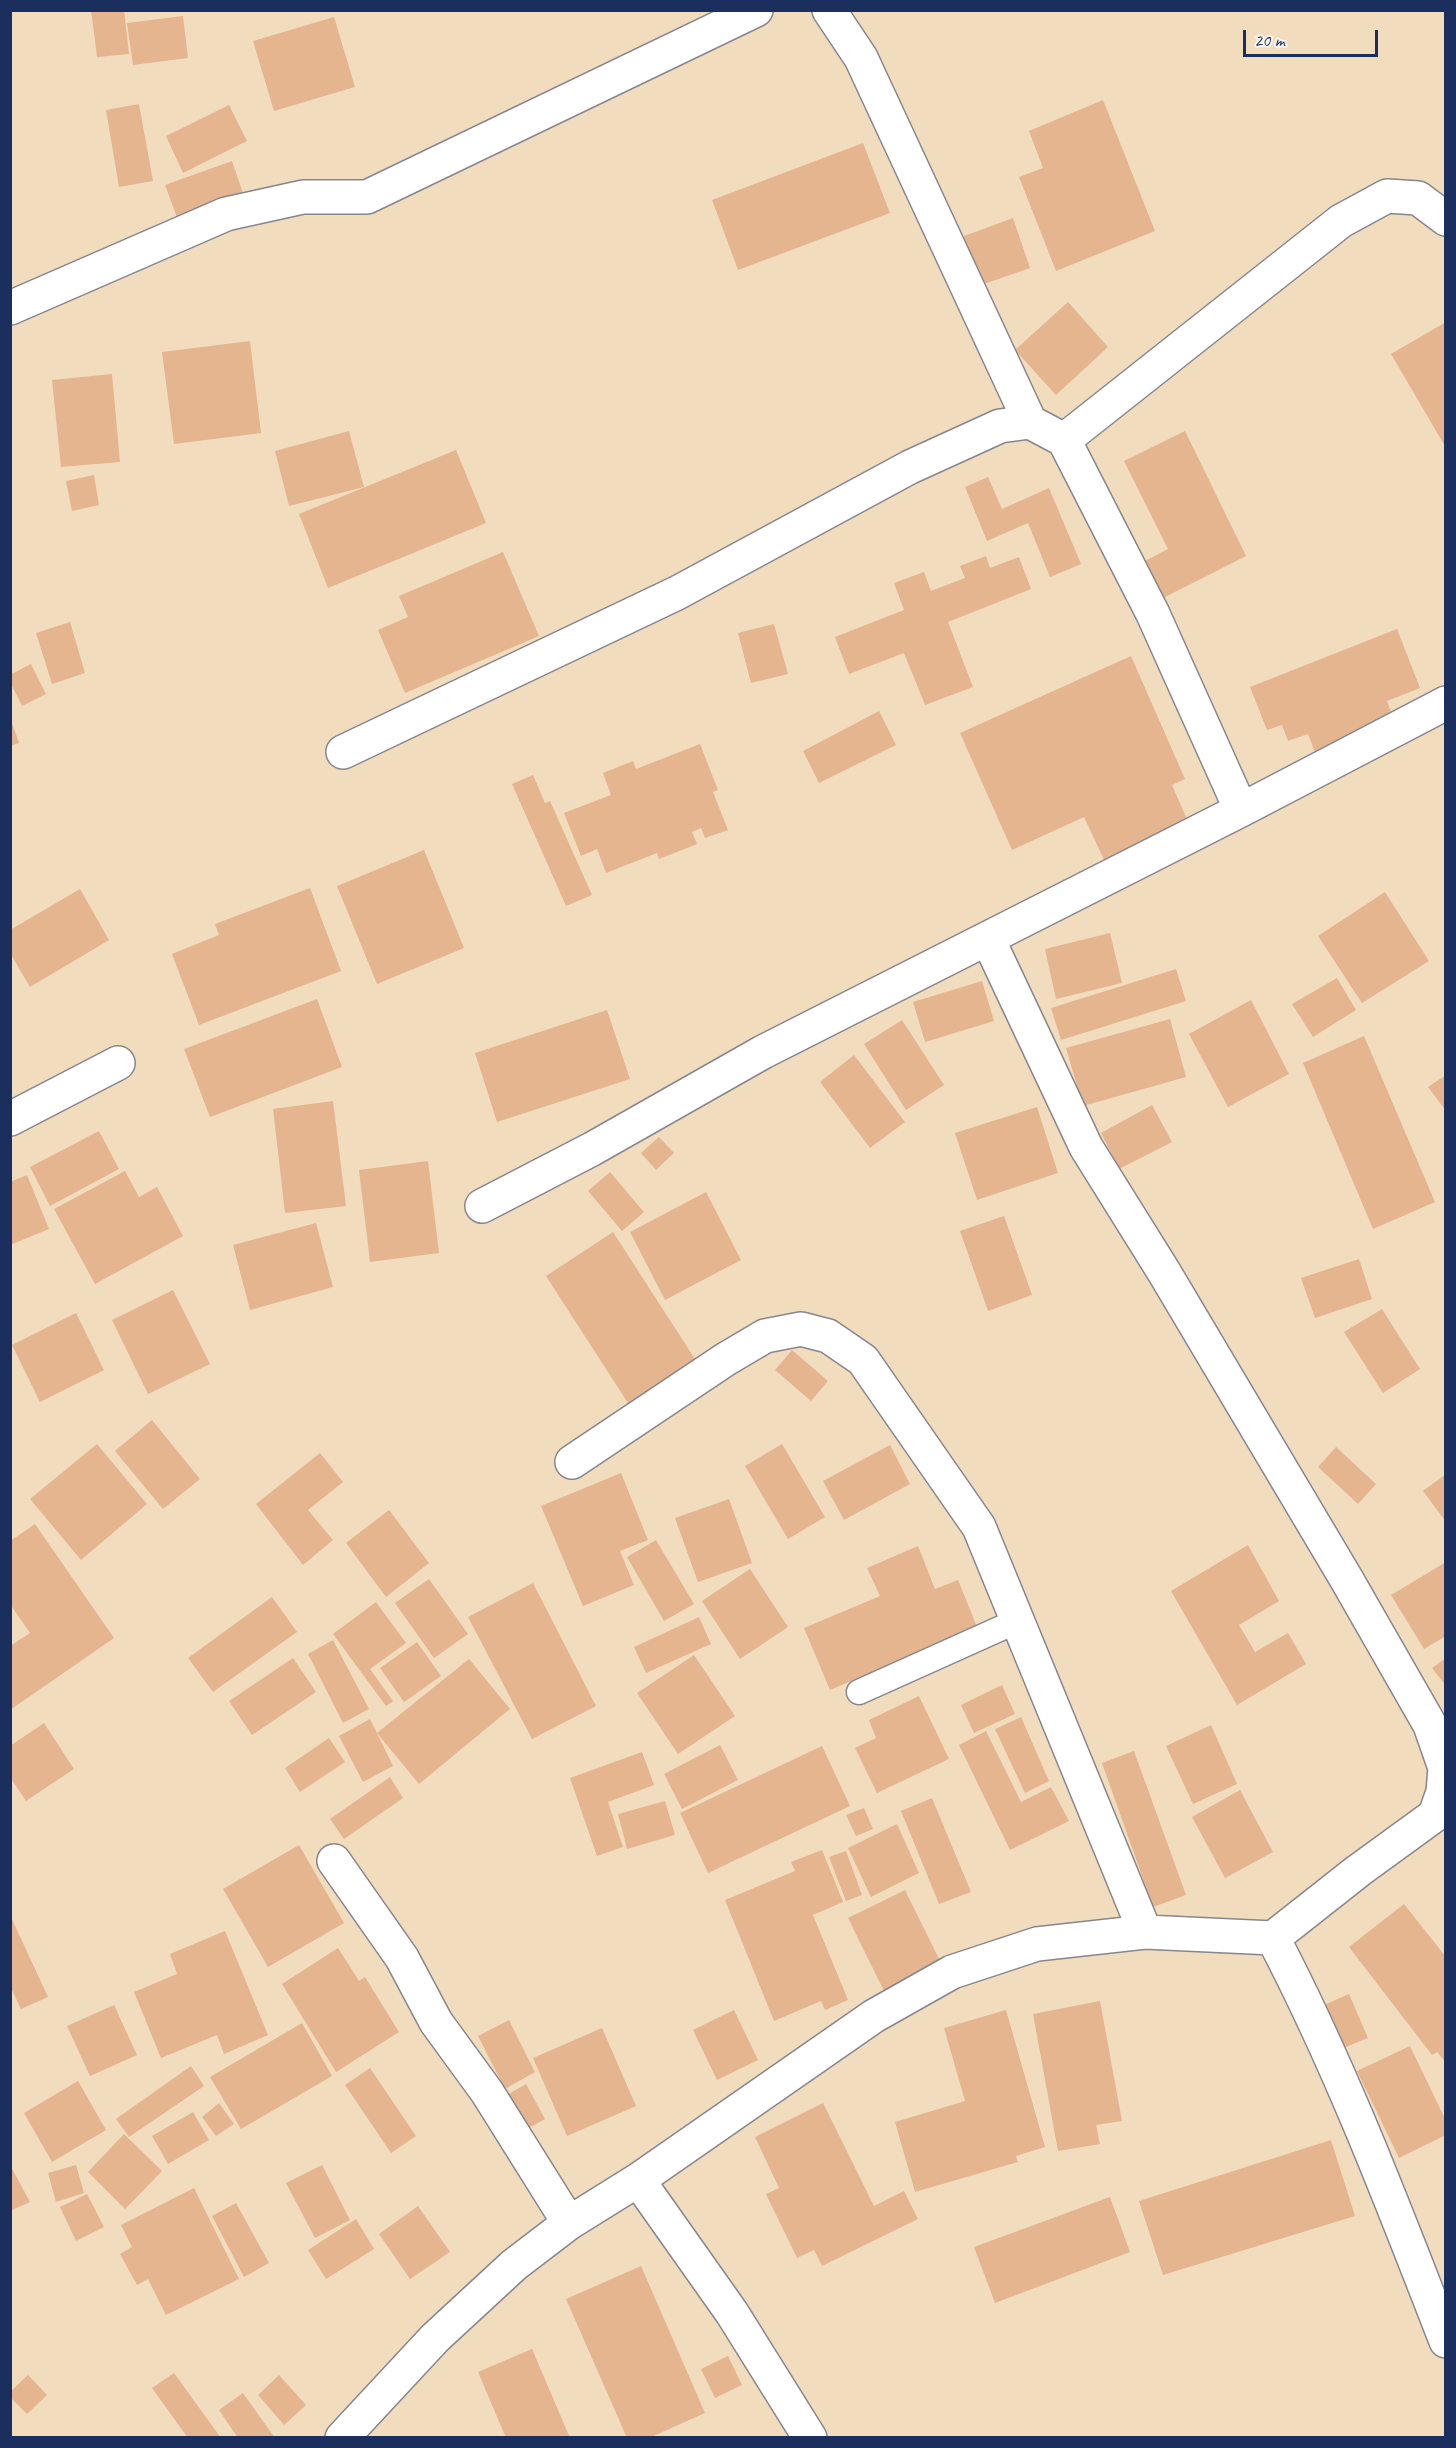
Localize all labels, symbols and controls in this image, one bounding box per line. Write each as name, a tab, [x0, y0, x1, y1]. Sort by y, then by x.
scale bar	[1246, 18, 1381, 56]
text: 20 m	[1254, 29, 1285, 51]

